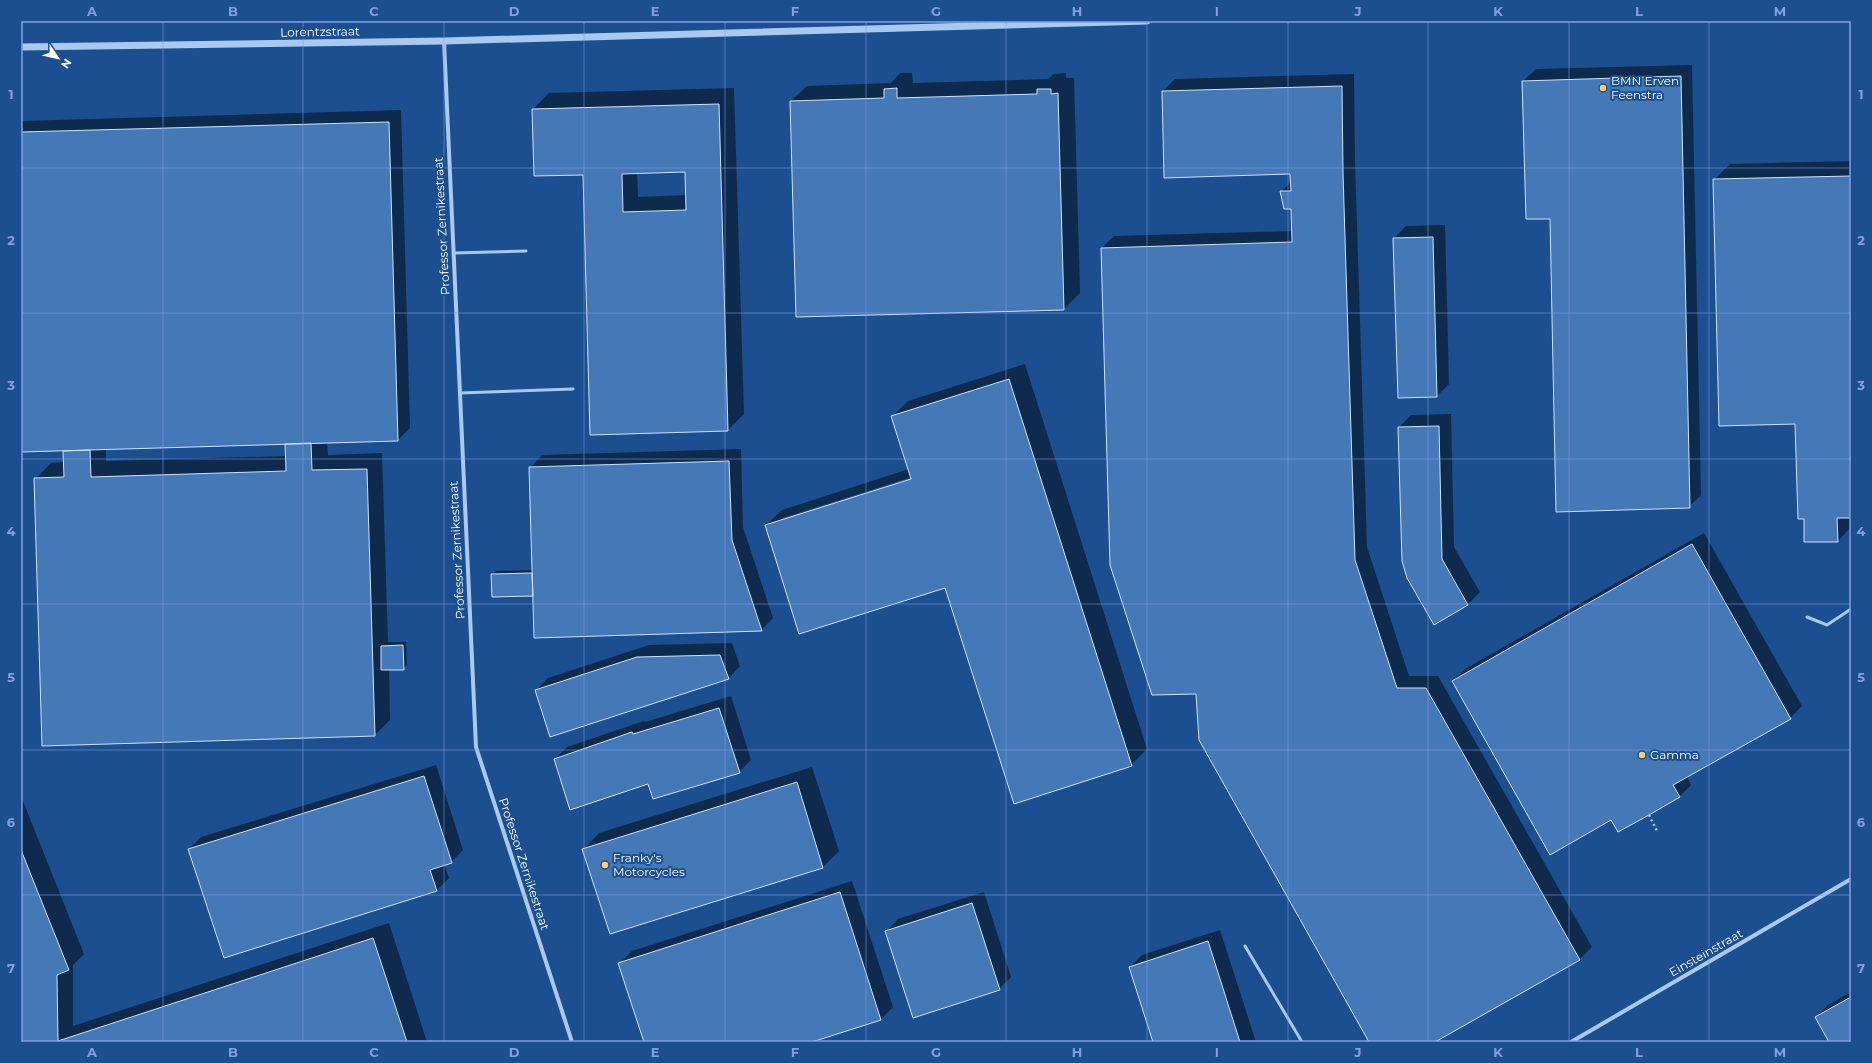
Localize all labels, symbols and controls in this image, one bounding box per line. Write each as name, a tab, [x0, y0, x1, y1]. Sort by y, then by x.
text: A	[86, 3, 98, 19]
text: B	[228, 3, 238, 19]
text: C	[369, 3, 379, 19]
text: D	[509, 3, 520, 19]
text: E	[651, 3, 660, 19]
text: F	[791, 3, 799, 19]
text: G	[931, 3, 941, 19]
text: H	[1072, 3, 1082, 19]
text: I	[1215, 3, 1219, 19]
text: J	[1353, 3, 1362, 19]
text: K	[1493, 3, 1503, 19]
text: L	[1635, 3, 1643, 19]
text: M	[1774, 3, 1786, 19]
street label: Lorentzstraat	[280, 23, 360, 40]
north arrow	[38, 38, 78, 78]
text: N	[58, 56, 75, 71]
place label: BMN Erven Feenstra	[1611, 73, 1679, 102]
marker: BMN Erven Feenstra	[1598, 83, 1608, 93]
text: 1	[8, 86, 14, 102]
text: 1	[1858, 86, 1864, 102]
street label: Professor Zernikestraat	[430, 157, 453, 295]
text: 2	[7, 232, 15, 248]
text: 2	[1857, 232, 1865, 248]
text: 3	[6, 377, 15, 393]
text: 3	[1856, 377, 1865, 393]
street label: Professor Zernikestraat	[445, 481, 468, 619]
text: 4	[7, 523, 16, 539]
text: 4	[1857, 523, 1866, 539]
text: 5	[7, 669, 15, 685]
text: 5	[1857, 669, 1865, 685]
place label: Gamma	[1650, 747, 1699, 762]
marker: Gamma	[1637, 750, 1647, 760]
street label: Professor Zernikestraat	[496, 796, 553, 932]
text: 6	[7, 814, 16, 830]
text: 6	[1857, 814, 1866, 830]
place label: Franky's Motorcycles	[613, 850, 685, 879]
marker: Franky's Motorcycles	[600, 860, 610, 870]
street label: Einsteinstraat	[1666, 925, 1745, 980]
text: 7	[7, 960, 15, 976]
text: 7	[1857, 960, 1865, 976]
text: A	[86, 1044, 98, 1060]
text: B	[228, 1044, 238, 1060]
text: C	[369, 1044, 379, 1060]
text: D	[509, 1044, 520, 1060]
text: E	[651, 1044, 660, 1060]
text: F	[791, 1044, 799, 1060]
text: G	[931, 1044, 941, 1060]
text: H	[1072, 1044, 1082, 1060]
text: I	[1215, 1044, 1219, 1060]
text: J	[1353, 1044, 1362, 1060]
text: K	[1493, 1044, 1503, 1060]
text: L	[1635, 1044, 1643, 1060]
text: M	[1774, 1044, 1786, 1060]

